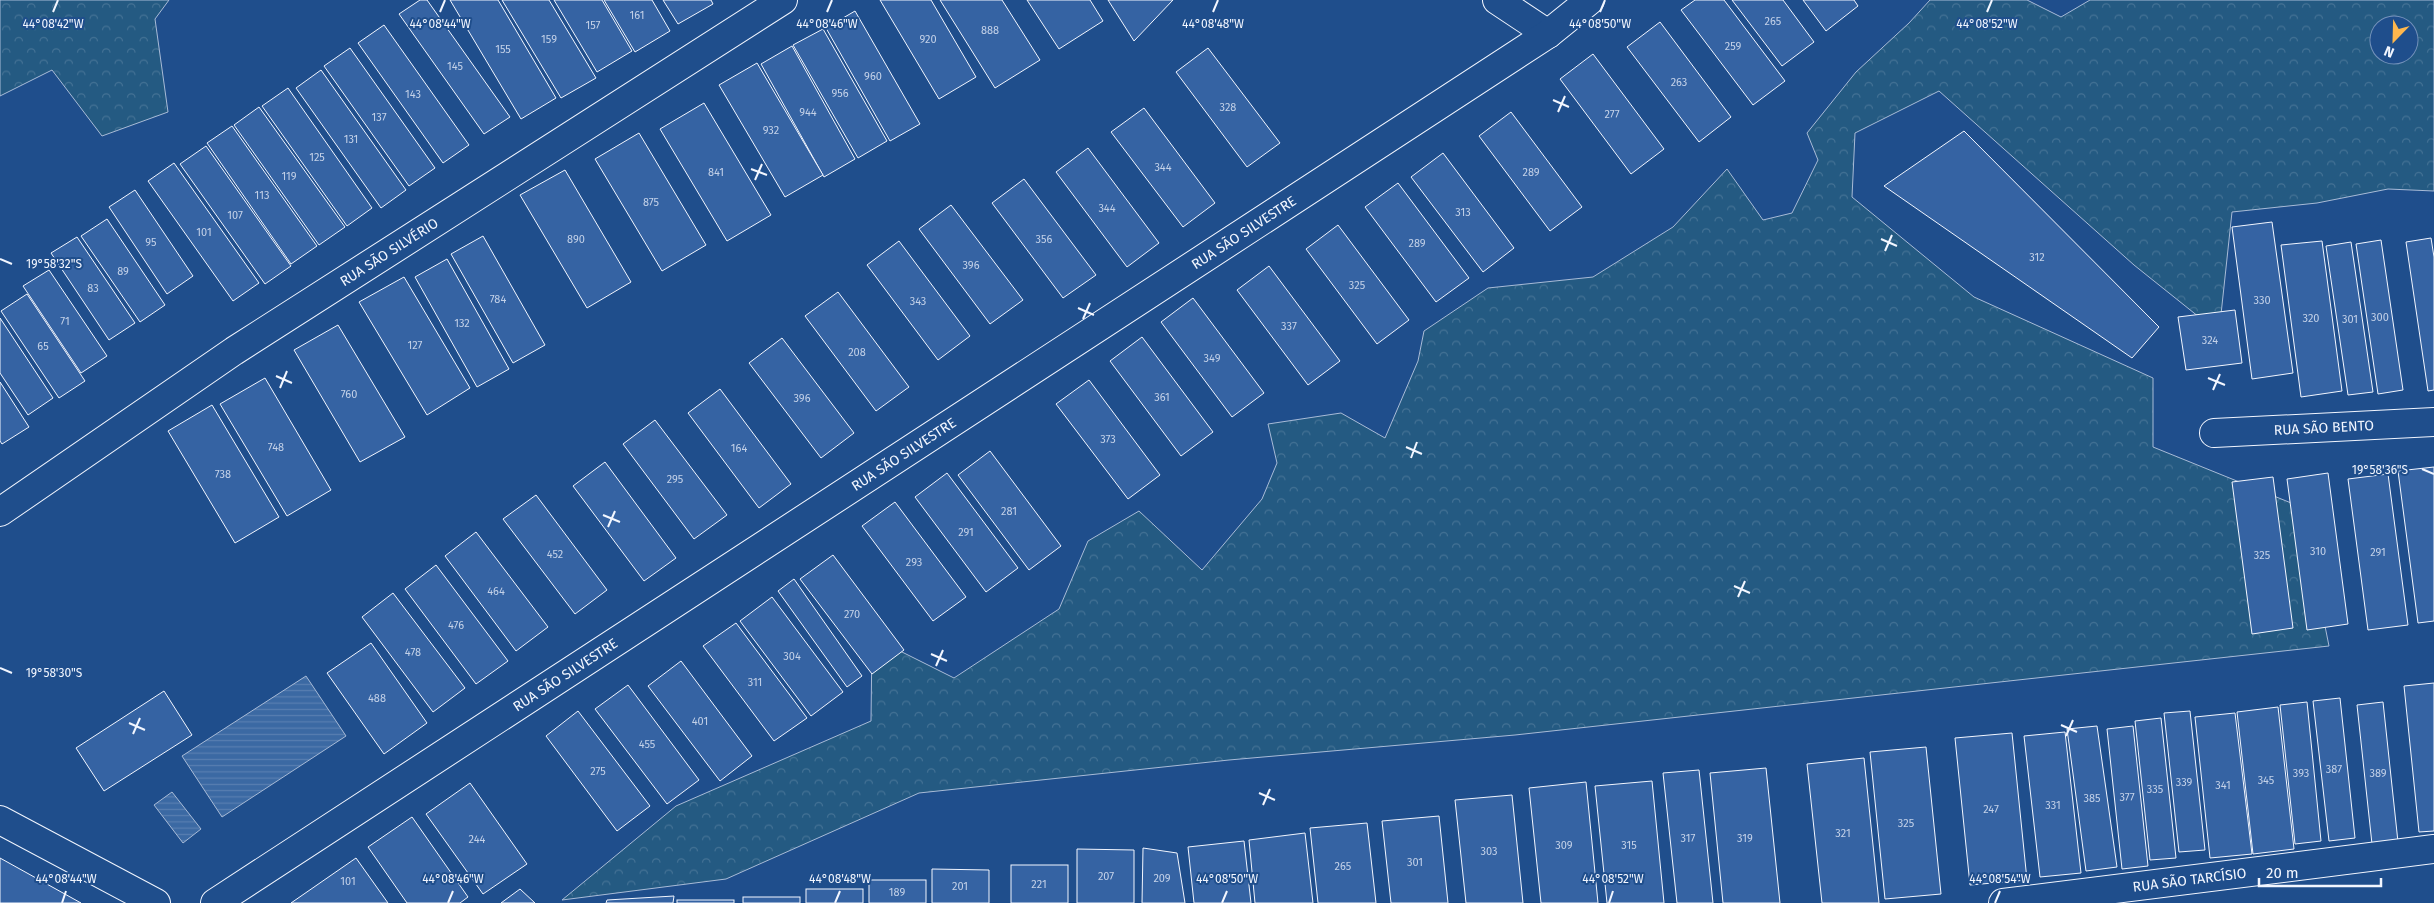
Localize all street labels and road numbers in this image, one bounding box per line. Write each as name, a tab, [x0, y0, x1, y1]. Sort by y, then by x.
street label: RUA SÃO SILVESTRE	[1188, 192, 1299, 273]
street label: RUA SÃO SILVÉRIO	[337, 214, 441, 290]
street label: RUA SÃO SILVESTRE	[848, 414, 959, 494]
street label: RUA SÃO BENTO	[2273, 417, 2374, 438]
street label: RUA SÃO SILVESTRE	[510, 634, 621, 715]
street label: RUA SÃO TARCÍSIO	[2132, 864, 2247, 895]

